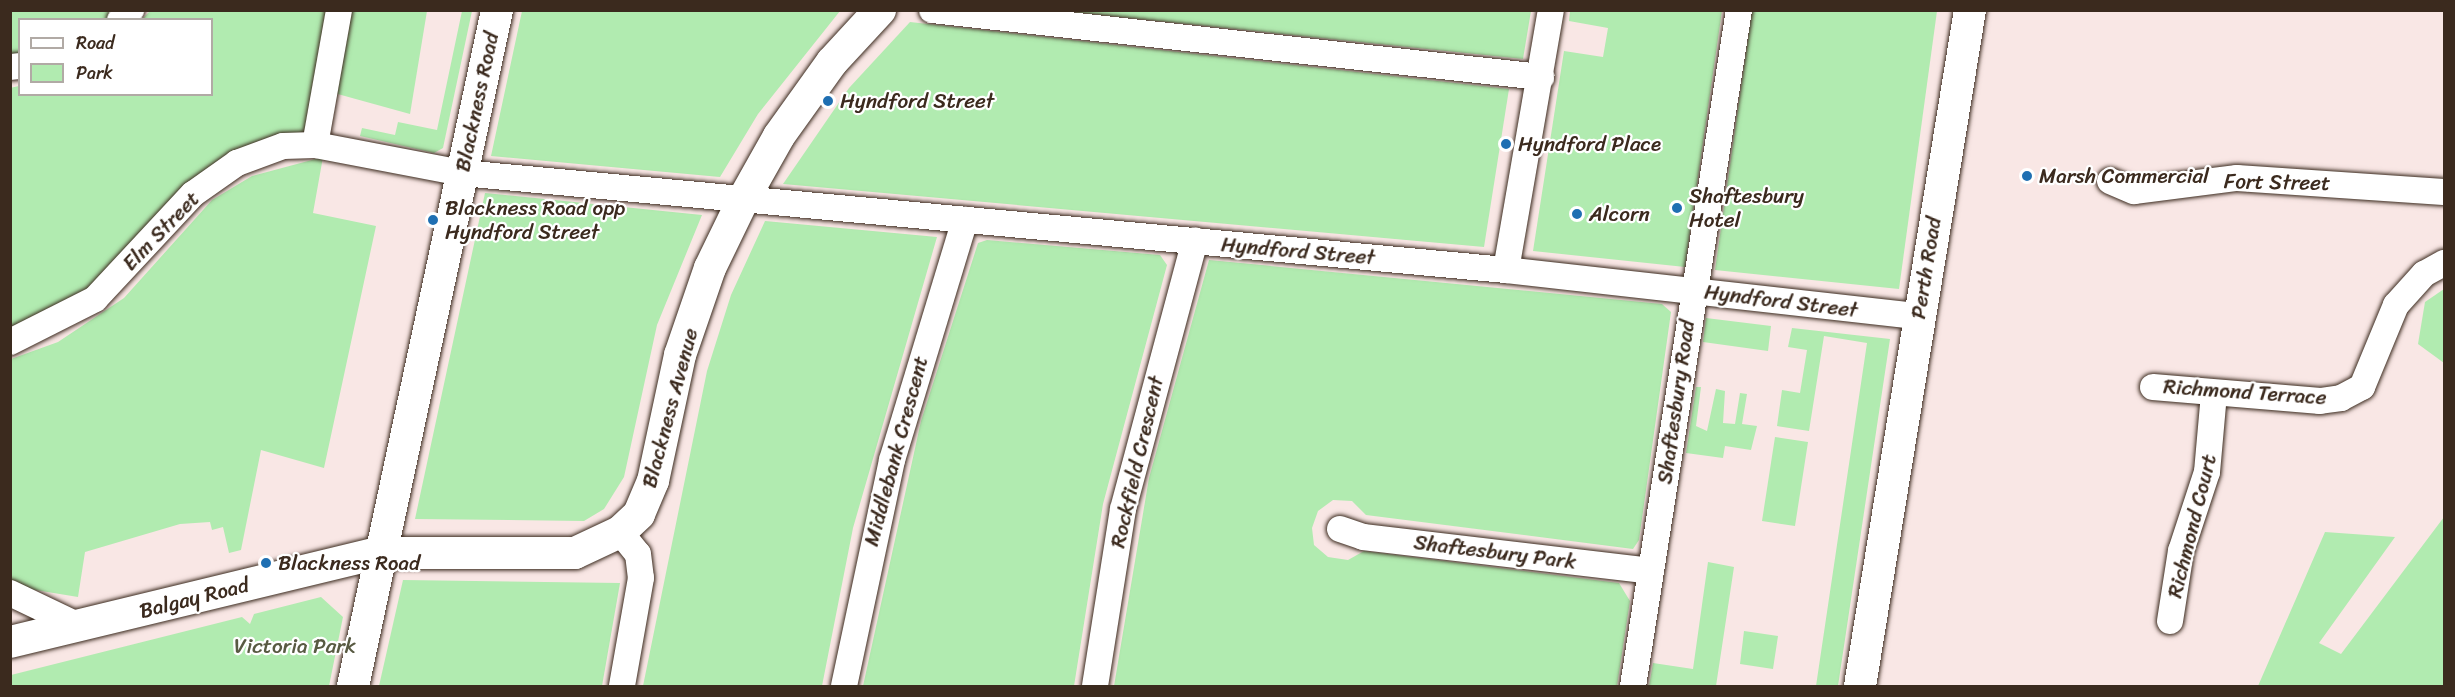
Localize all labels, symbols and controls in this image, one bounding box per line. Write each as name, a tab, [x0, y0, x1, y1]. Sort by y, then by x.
legend	[18, 18, 213, 96]
text: Road	[76, 27, 115, 59]
street label: Blackness Road	[450, 30, 504, 174]
text: Park	[76, 57, 113, 89]
place label: Hyndford Street	[840, 88, 994, 114]
marker: Hyndford Street	[821, 94, 835, 108]
place label: Hyndford Place	[1518, 131, 1662, 157]
marker: Hyndford Place	[1499, 137, 1513, 151]
place label: Marsh Commercial	[2039, 163, 2210, 189]
street label: Fort Street	[2224, 168, 2330, 196]
marker: Marsh Commercial	[2020, 169, 2034, 183]
place label: Shaftesbury Hotel	[1689, 183, 1804, 233]
street label: Elm Street	[117, 186, 205, 276]
place label: Blackness Road opp Hyndford Street	[445, 195, 626, 245]
place label: Alcorn	[1589, 201, 1650, 227]
marker: Shaftesbury Hotel	[1670, 201, 1684, 215]
marker: Alcorn	[1570, 207, 1584, 221]
marker: Blackness Road opp Hyndford Street	[426, 213, 440, 227]
street label: Perth Road	[1906, 215, 1946, 321]
street label: Hyndford Street	[1220, 232, 1376, 270]
street label: Hyndford Street	[1703, 279, 1859, 323]
street label: Shaftesbury Road	[1652, 318, 1700, 486]
street label: Blackness Avenue	[637, 325, 703, 491]
street label: Middlebank Crescent	[858, 353, 934, 549]
street label: Rockfield Crescent	[1105, 373, 1169, 551]
street label: Richmond Terrace	[2163, 374, 2327, 410]
street label: Richmond Court	[2162, 451, 2222, 601]
street label: Shaftesbury Park	[1412, 530, 1578, 574]
place label: Blackness Road	[278, 550, 420, 576]
marker: Blackness Road	[259, 556, 273, 570]
street label: Balgay Road	[137, 572, 251, 624]
park label: Victoria Park	[234, 633, 356, 659]

